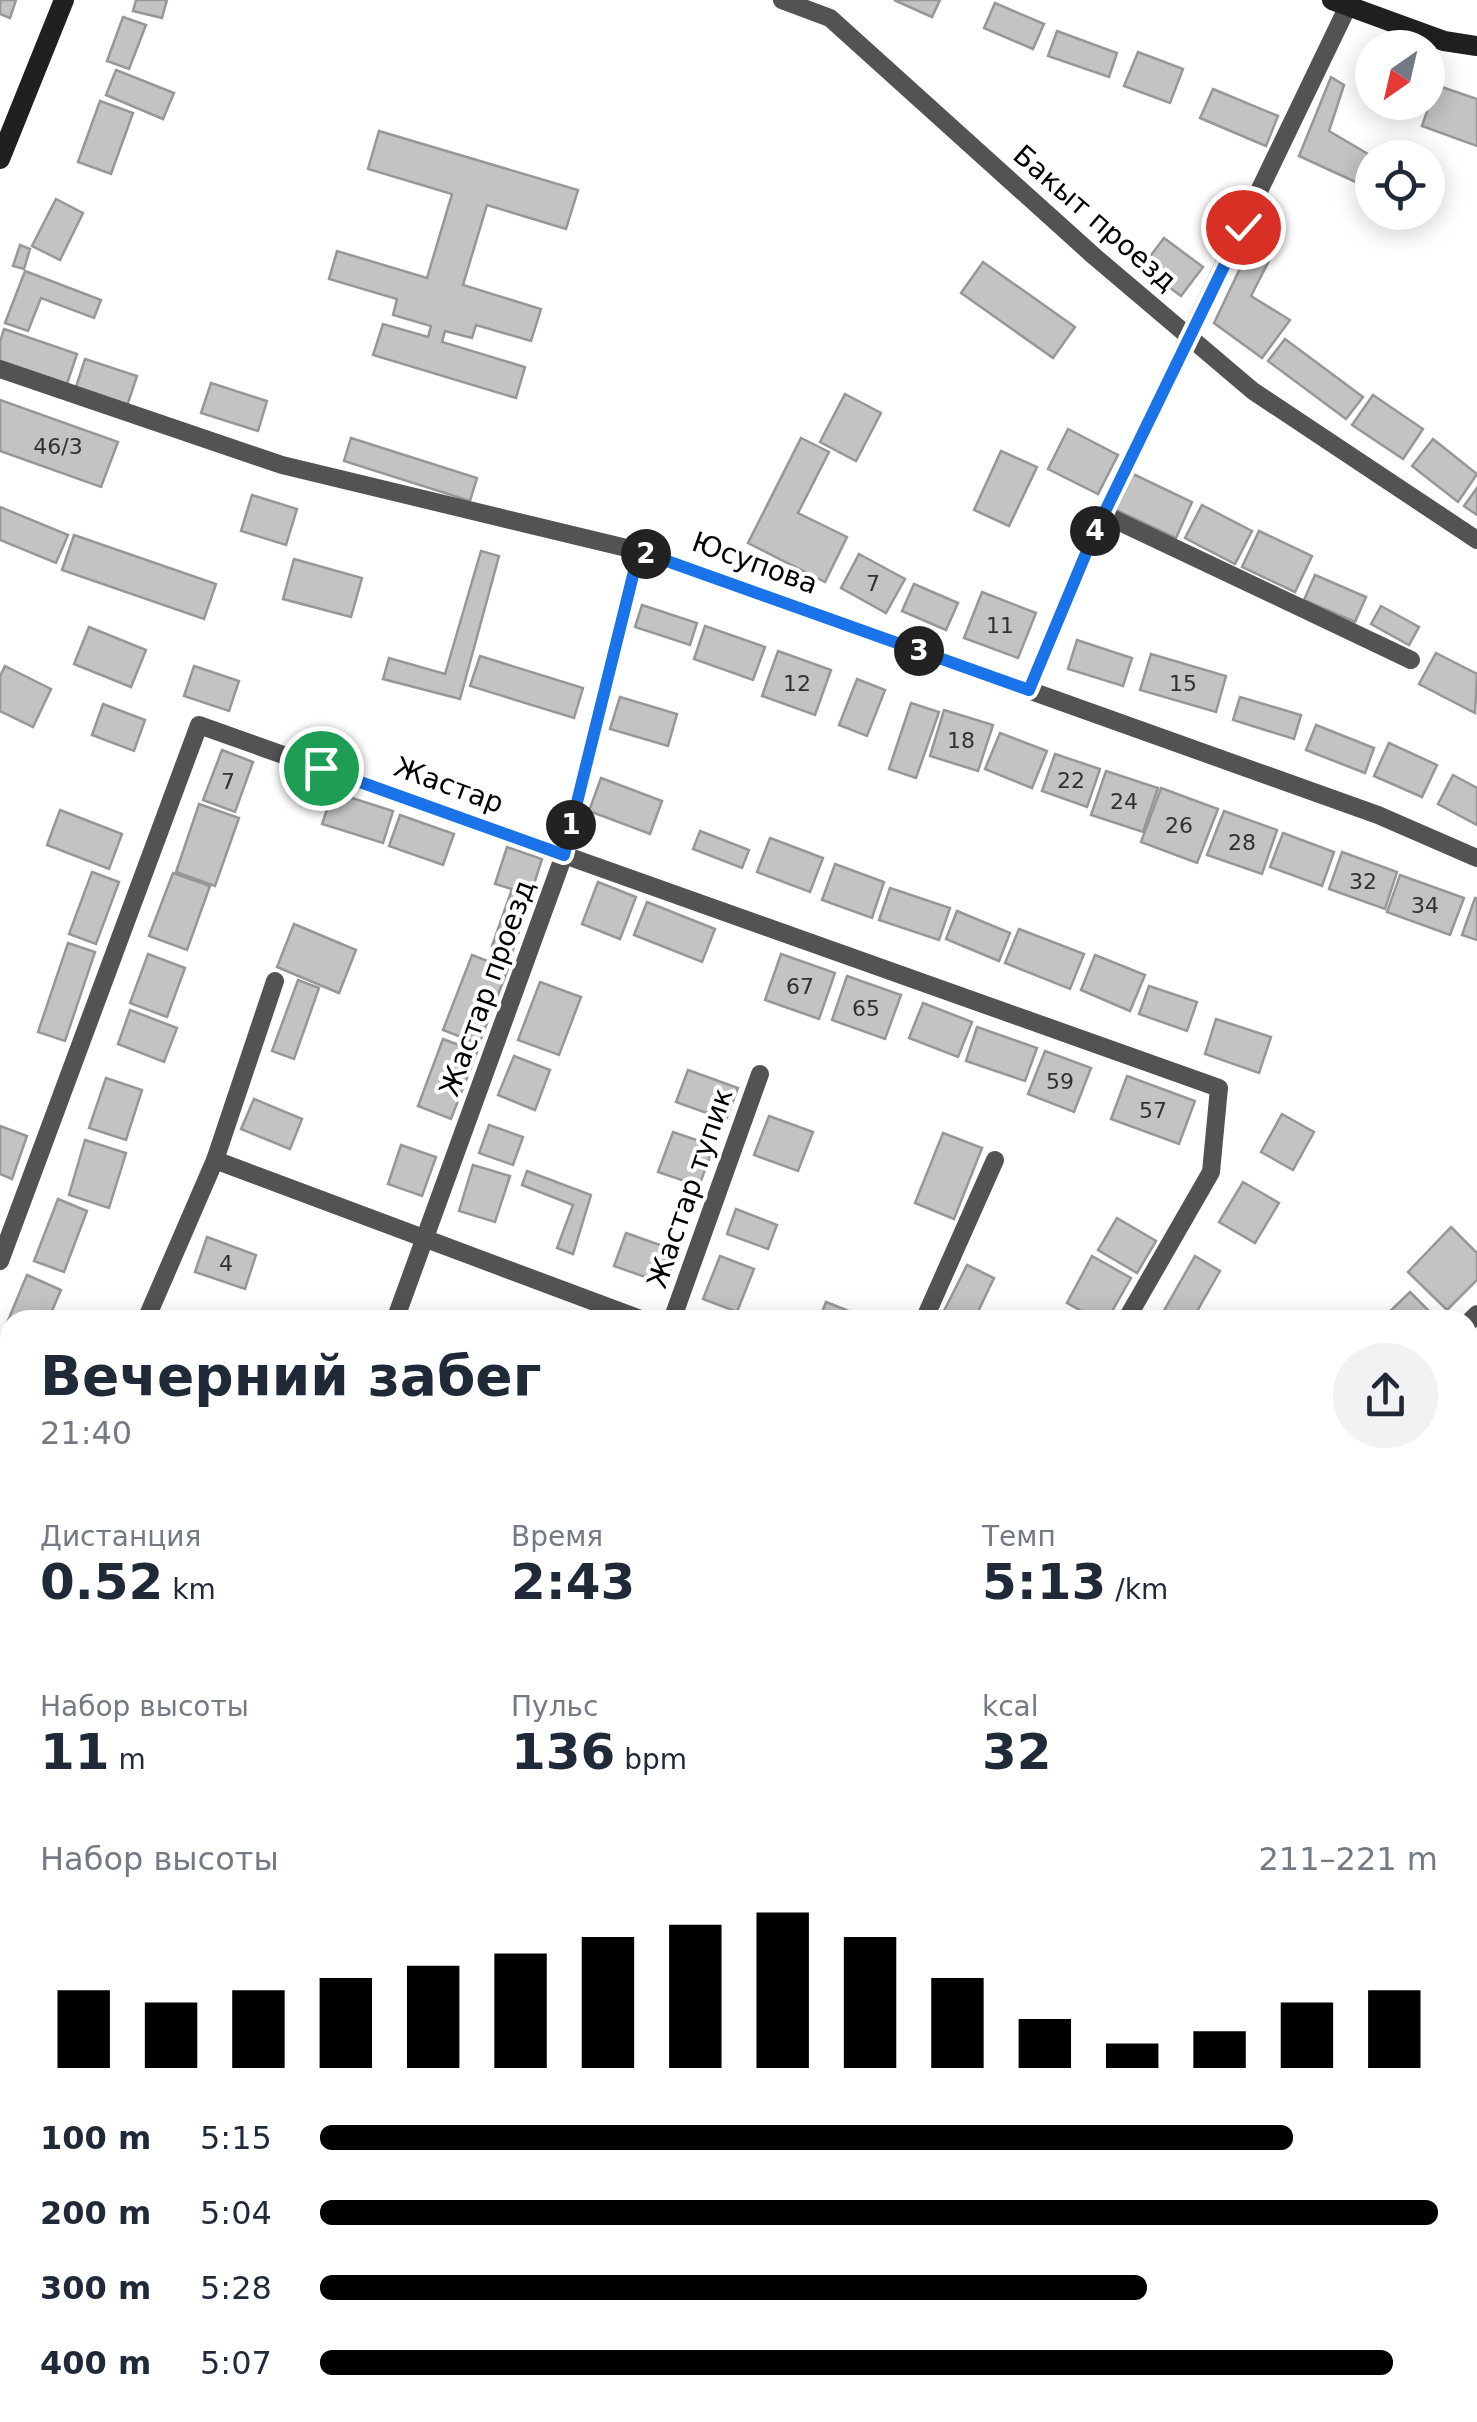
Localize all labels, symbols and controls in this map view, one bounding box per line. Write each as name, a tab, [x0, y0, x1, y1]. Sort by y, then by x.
north arrow	[1355, 30, 1445, 120]
map controls	[1355, 30, 1445, 230]
street label: Бакыт проезд	[1007, 138, 1183, 298]
button: locate	[1355, 140, 1445, 230]
pin	[1201, 185, 1286, 270]
icon: check	[1216, 200, 1271, 255]
house number: 46/3	[33, 434, 83, 459]
pin: 4	[1070, 506, 1120, 556]
text: 4	[1085, 514, 1105, 547]
street label: Юсупова	[688, 525, 822, 601]
pin: 2	[621, 529, 671, 579]
text: 2	[636, 537, 656, 570]
house number: 7	[866, 571, 880, 596]
house number: 11	[986, 613, 1014, 638]
pin: 3	[894, 626, 944, 676]
text: 3	[909, 634, 929, 667]
house number: 12	[783, 671, 811, 696]
house number: 15	[1169, 671, 1197, 696]
pin	[279, 726, 364, 811]
house number: 18	[947, 728, 975, 753]
icon: arrive	[294, 741, 349, 796]
street label: Жастар	[390, 750, 508, 820]
house number: 22	[1057, 768, 1085, 793]
house number: 7	[221, 769, 235, 794]
house number: 24	[1110, 789, 1138, 814]
pin: 1	[546, 800, 596, 850]
text: 1	[561, 808, 581, 841]
house number: 26	[1165, 813, 1193, 838]
house number: 28	[1228, 830, 1256, 855]
house number: 32	[1349, 869, 1377, 894]
street label: Жастар проезд	[433, 875, 541, 1101]
house number: 34	[1411, 893, 1439, 918]
house number: 67	[786, 974, 814, 999]
house number: 65	[852, 996, 880, 1021]
house number: 59	[1046, 1069, 1074, 1094]
street label: Жастар тупик	[640, 1084, 740, 1292]
house number: 57	[1139, 1098, 1167, 1123]
house number: 4	[219, 1251, 233, 1276]
button: share	[1333, 1343, 1438, 1448]
text: Вечерний забег	[40, 1344, 541, 1408]
text: 21:40	[40, 1414, 132, 1452]
text: Дистанция	[40, 1520, 201, 1553]
text: Время	[511, 1520, 603, 1553]
text: Темп	[982, 1520, 1056, 1553]
text: 0.52	[40, 1553, 163, 1611]
text: 2:43	[511, 1553, 635, 1611]
text: 5:13	[982, 1553, 1106, 1611]
text: km	[163, 1573, 216, 1606]
text: /km	[1106, 1573, 1168, 1606]
text: Набор высоты	[40, 1690, 249, 1723]
text: Пульс	[511, 1690, 598, 1723]
text: kcal	[982, 1690, 1039, 1723]
text: 11	[40, 1723, 110, 1781]
text: 136	[511, 1723, 615, 1781]
text: 32	[982, 1723, 1052, 1781]
text: m	[110, 1743, 146, 1776]
text: bpm	[615, 1743, 687, 1776]
text: Набор высоты	[40, 1840, 279, 1878]
text: 211–221 m	[1259, 1840, 1438, 1878]
text: 100 m	[40, 2119, 151, 2157]
text: 5:15	[200, 2119, 272, 2157]
text: 200 m	[40, 2194, 151, 2232]
text: 5:04	[200, 2194, 272, 2232]
text: 300 m	[40, 2269, 151, 2307]
text: 5:28	[200, 2269, 272, 2307]
text: 400 m	[40, 2344, 151, 2382]
text: 5:07	[200, 2344, 272, 2382]

